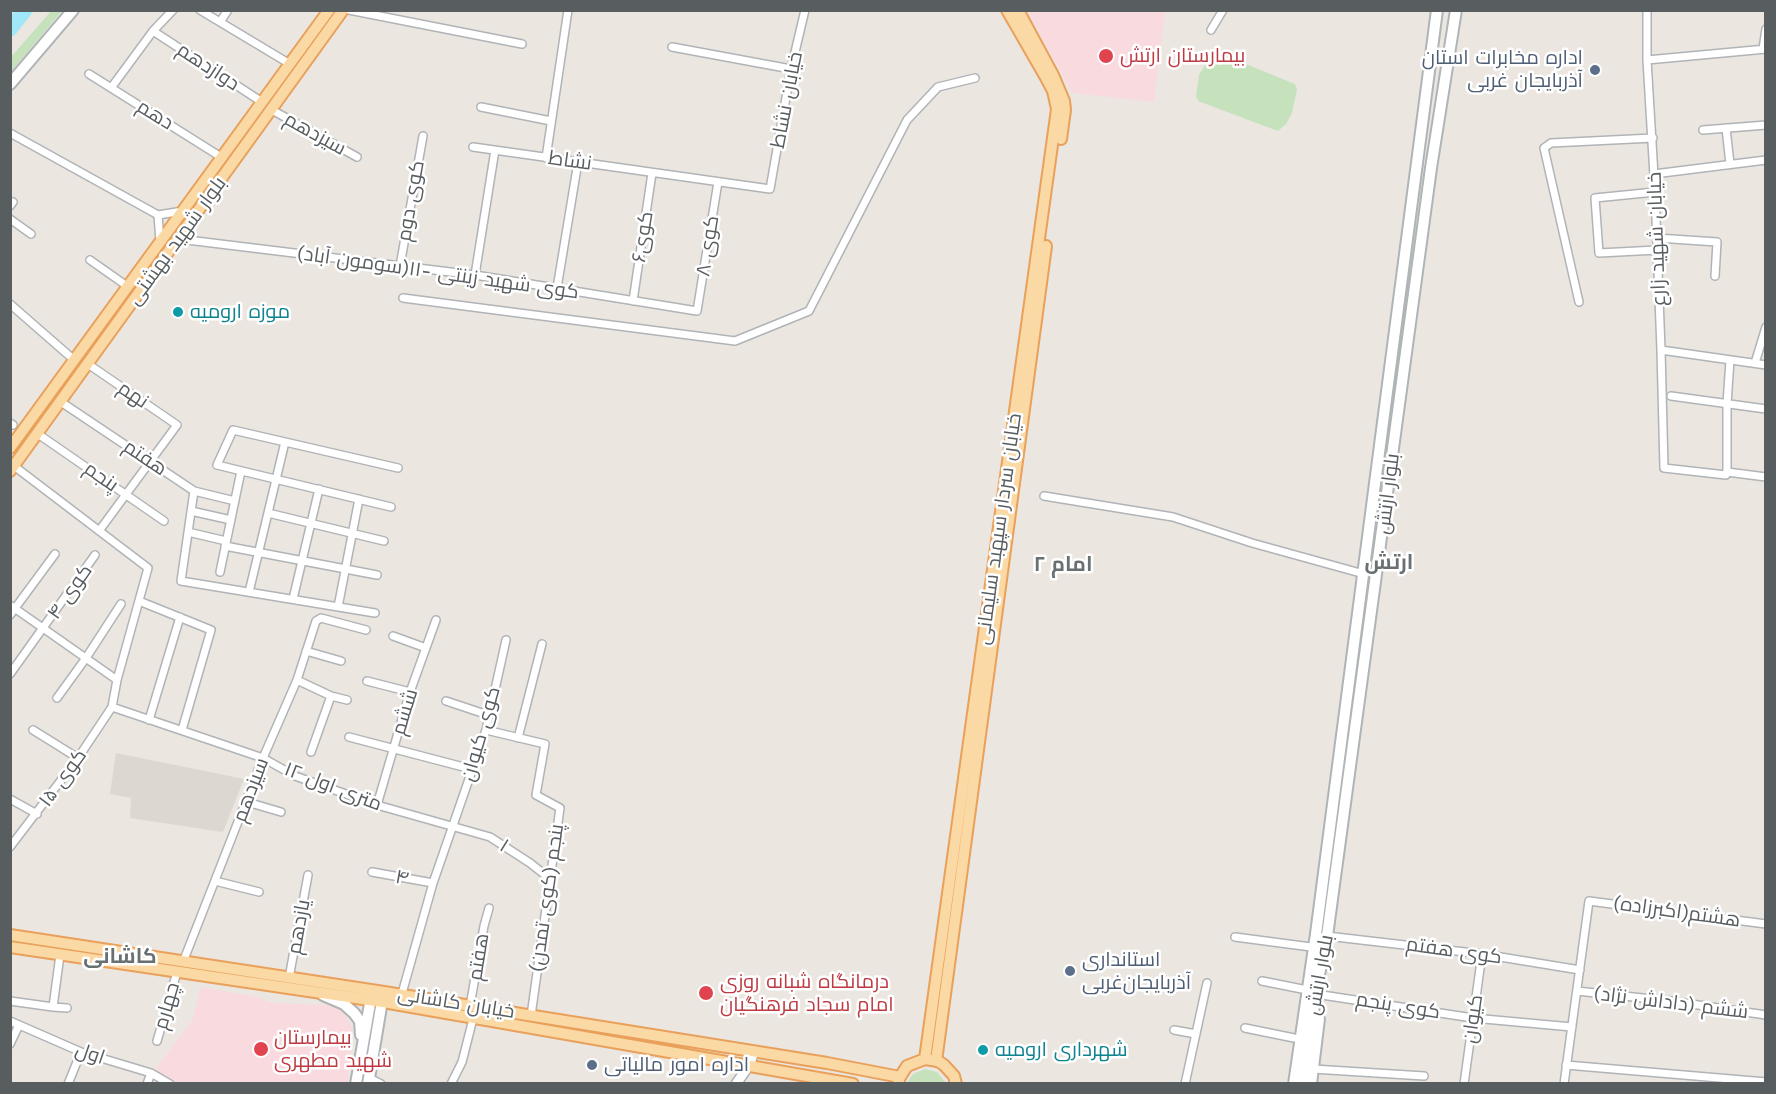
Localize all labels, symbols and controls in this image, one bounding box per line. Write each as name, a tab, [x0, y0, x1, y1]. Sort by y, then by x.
street label: دوازدهم	[172, 38, 244, 96]
place label: بیمارستان ارتش	[1120, 44, 1245, 68]
place label: اداره مخابرات استان آذربایجان غربی	[1422, 46, 1583, 93]
marker: بیمارستان ارتش	[1097, 47, 1115, 65]
street label: خیابان نشاط	[766, 50, 808, 150]
marker: اداره مخابرات استان آذربایجان غربی	[1588, 63, 1602, 77]
street label: دهم	[132, 95, 178, 135]
street label: سیزدهم	[280, 107, 350, 161]
street label: نشاط	[547, 146, 593, 176]
street label: کوی دوم	[392, 159, 430, 243]
street label: خیابان شهید زارع	[1643, 171, 1671, 307]
street label: بلوار شهید بهشتی	[122, 172, 232, 310]
street label: کوی۶	[627, 210, 659, 264]
street label: کوی ۸	[691, 214, 725, 278]
street label: کوی شهید زینتی -۱۱(سومون آباد)	[296, 241, 580, 305]
place label: موزه ارومیه	[190, 300, 290, 324]
marker: موزه ارومیه	[171, 305, 185, 319]
street label: نهم	[113, 376, 153, 414]
street label: خیابان سردار سپهبد سلیمانی	[971, 412, 1027, 646]
street label: هفتم	[118, 435, 172, 481]
street label: بلوار ارتش	[1371, 452, 1405, 536]
street label: پنجم	[79, 457, 123, 497]
district label: ارتش	[1365, 550, 1413, 576]
district label: امام ۲	[1033, 552, 1093, 578]
street label: کوی ۴	[42, 560, 98, 624]
street label: کوی کیوان	[456, 684, 506, 784]
street label: ششم	[387, 686, 423, 738]
street label: کوی ۱۵	[34, 744, 92, 812]
street label: سیزدهم	[228, 754, 274, 826]
street label: ۱۲ متری اول	[281, 757, 385, 817]
street label: پنجم (کوی تمدن)	[525, 823, 569, 973]
street label: ۱	[495, 834, 513, 858]
street label: ۴	[393, 865, 411, 891]
street label: هشتم(اکبرزاده)	[1612, 891, 1742, 933]
street label: یازدهم	[282, 898, 316, 956]
street label: هفتم	[463, 932, 495, 982]
street label: کوی هفتم	[1405, 932, 1503, 970]
street label: بلوار ارتش	[1301, 933, 1339, 1017]
district label: کاشانی	[83, 944, 157, 970]
place label: استانداری آذربایجان‌غربی	[1082, 948, 1191, 995]
marker: استانداری آذربایجان‌غربی	[1063, 964, 1077, 978]
place label: درمانگاه شبانه روزی امام سجاد فرهنگیان	[720, 970, 894, 1017]
street label: چهارم	[149, 980, 185, 1032]
street label: خیابان کاشانی	[396, 982, 516, 1024]
street label: ششم (داداش نژاد)	[1592, 982, 1750, 1024]
marker: درمانگاه شبانه روزی امام سجاد فرهنگیان	[697, 984, 715, 1002]
street label: کوی پنجم	[1354, 987, 1442, 1025]
street label: کیوان	[1458, 993, 1488, 1045]
place label: بیمارستان شهید مطهری	[274, 1026, 392, 1073]
street label: اول	[72, 1038, 108, 1070]
place label: شهرداری ارومیه	[995, 1038, 1128, 1062]
marker: بیمارستان شهید مطهری	[252, 1040, 270, 1058]
marker: شهرداری ارومیه	[976, 1043, 990, 1057]
place label: اداره امور مالیاتی	[604, 1053, 749, 1077]
marker: اداره امور مالیاتی	[585, 1058, 599, 1072]

